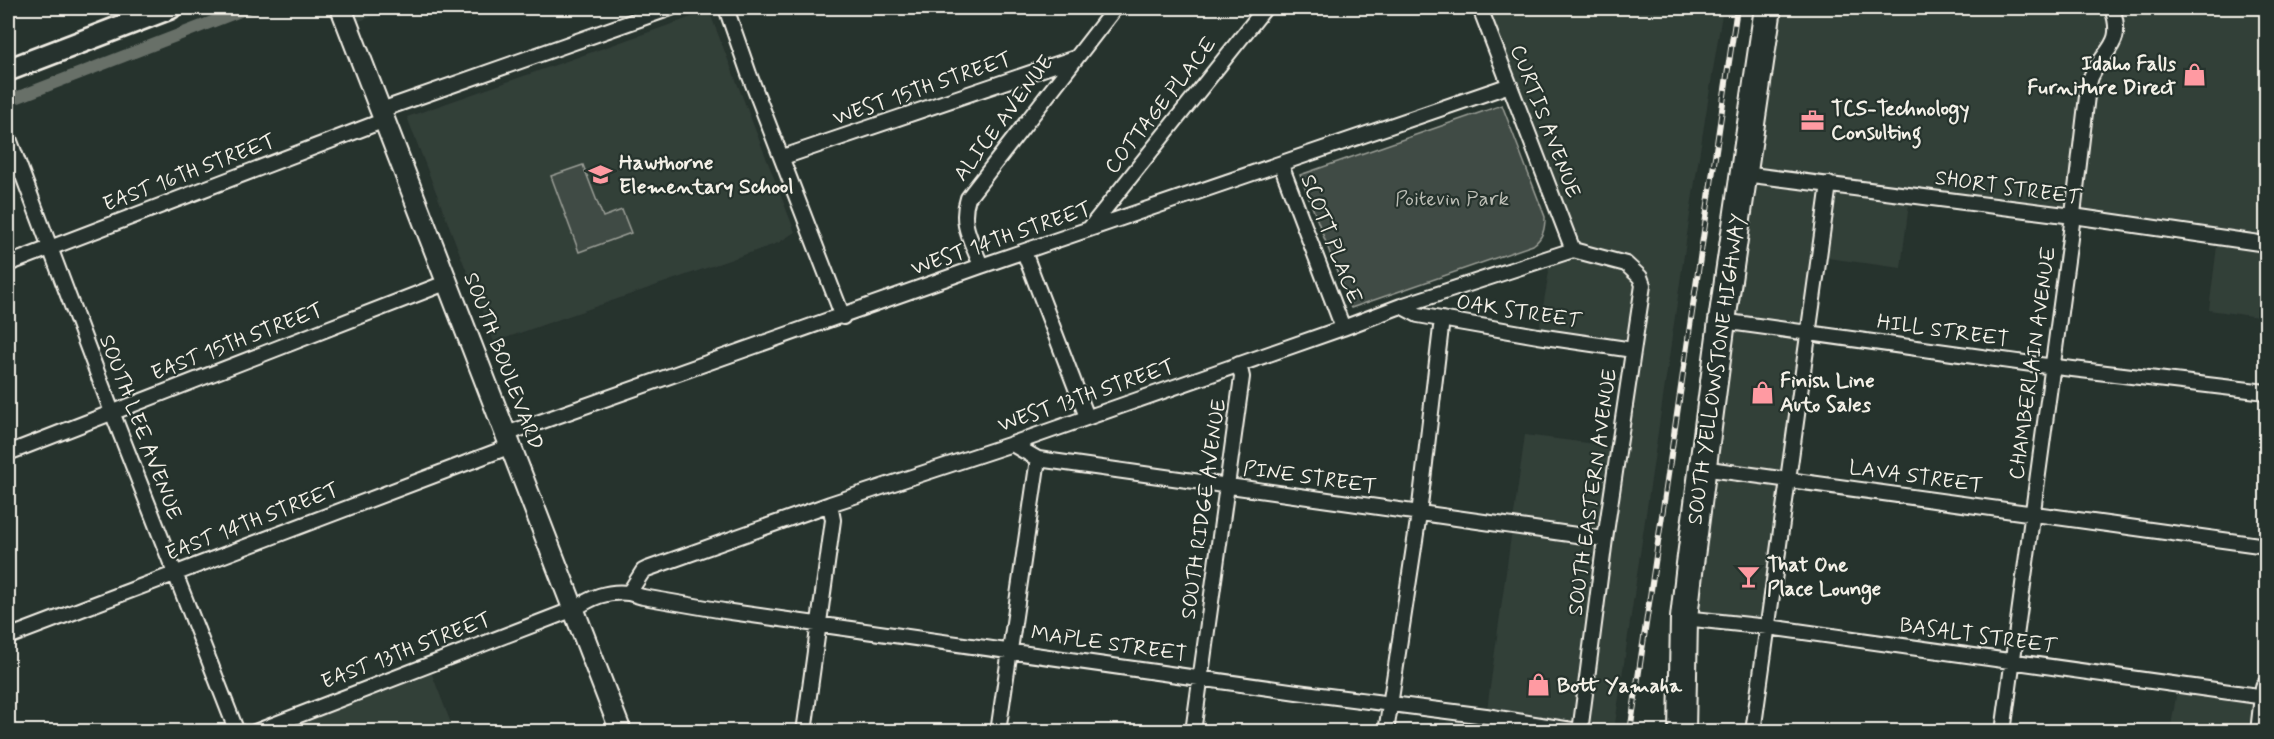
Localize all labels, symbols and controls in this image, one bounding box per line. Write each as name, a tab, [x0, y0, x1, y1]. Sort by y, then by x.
street label: COTTAGE PLACE	[1098, 31, 1223, 180]
street label: CURTIS AVENUE	[1503, 41, 1587, 202]
street label: WEST 15TH STREET	[829, 45, 1015, 133]
street label: ALICE AVENUE	[947, 50, 1060, 187]
place label: Idaho Falls Furniture Direct	[2027, 50, 2177, 102]
shop icon: Idaho Falls Furniture Direct	[2181, 62, 2207, 88]
place label: TCS-Technology Consulting	[1831, 95, 1969, 149]
office icon: TCS-Technology Consulting	[1800, 107, 1826, 133]
street label: EAST 16TH STREET	[99, 127, 280, 219]
place label: Hawthorne Elementary School	[619, 149, 794, 201]
school or university icon: Hawthorne Elementary School	[588, 161, 614, 187]
street label: SHORT STREET	[1933, 164, 2083, 212]
street label: SCOTT PLACE	[1294, 171, 1369, 308]
park label: Poitevin Park	[1395, 185, 1509, 213]
street label: WEST 14TH STREET	[907, 195, 1095, 283]
street label: SOUTH YELLOWSTONE HIGHWAY	[1681, 211, 1753, 527]
street label: CHAMBERLAIN AVENUE	[2003, 245, 2063, 482]
street label: SOUTH BOULEVARD	[456, 269, 550, 454]
street label: OAK STREET	[1454, 288, 1584, 336]
street label: EAST 15TH STREET	[147, 296, 327, 388]
street label: HILL STREET	[1875, 308, 2011, 354]
street label: SOUTH LEE AVENUE	[92, 331, 188, 524]
street label: WEST 13TH STREET	[994, 353, 1178, 439]
street label: SOUTH EASTERN AVENUE	[1562, 367, 1624, 617]
place label: Finish Line Auto Sales	[1780, 367, 1875, 419]
shop icon: Finish Line Auto Sales	[1749, 379, 1775, 405]
street label: SOUTH RIDGE AVENUE	[1175, 397, 1233, 621]
street label: LAVA STREET	[1847, 454, 1985, 500]
street label: PINE STREET	[1241, 455, 1378, 501]
street label: EAST 14TH STREET	[162, 476, 343, 568]
place label: That One Place Lounge	[1767, 551, 1881, 605]
bar icon: That One Place Lounge	[1736, 563, 1762, 589]
street label: EAST 13TH STREET	[317, 606, 495, 696]
street label: BASALT STREET	[1898, 611, 2059, 661]
street label: MAPLE STREET	[1029, 619, 1189, 669]
shop icon: Bott Yamaha	[1526, 672, 1552, 698]
place label: Bott Yamaha	[1557, 672, 1683, 700]

